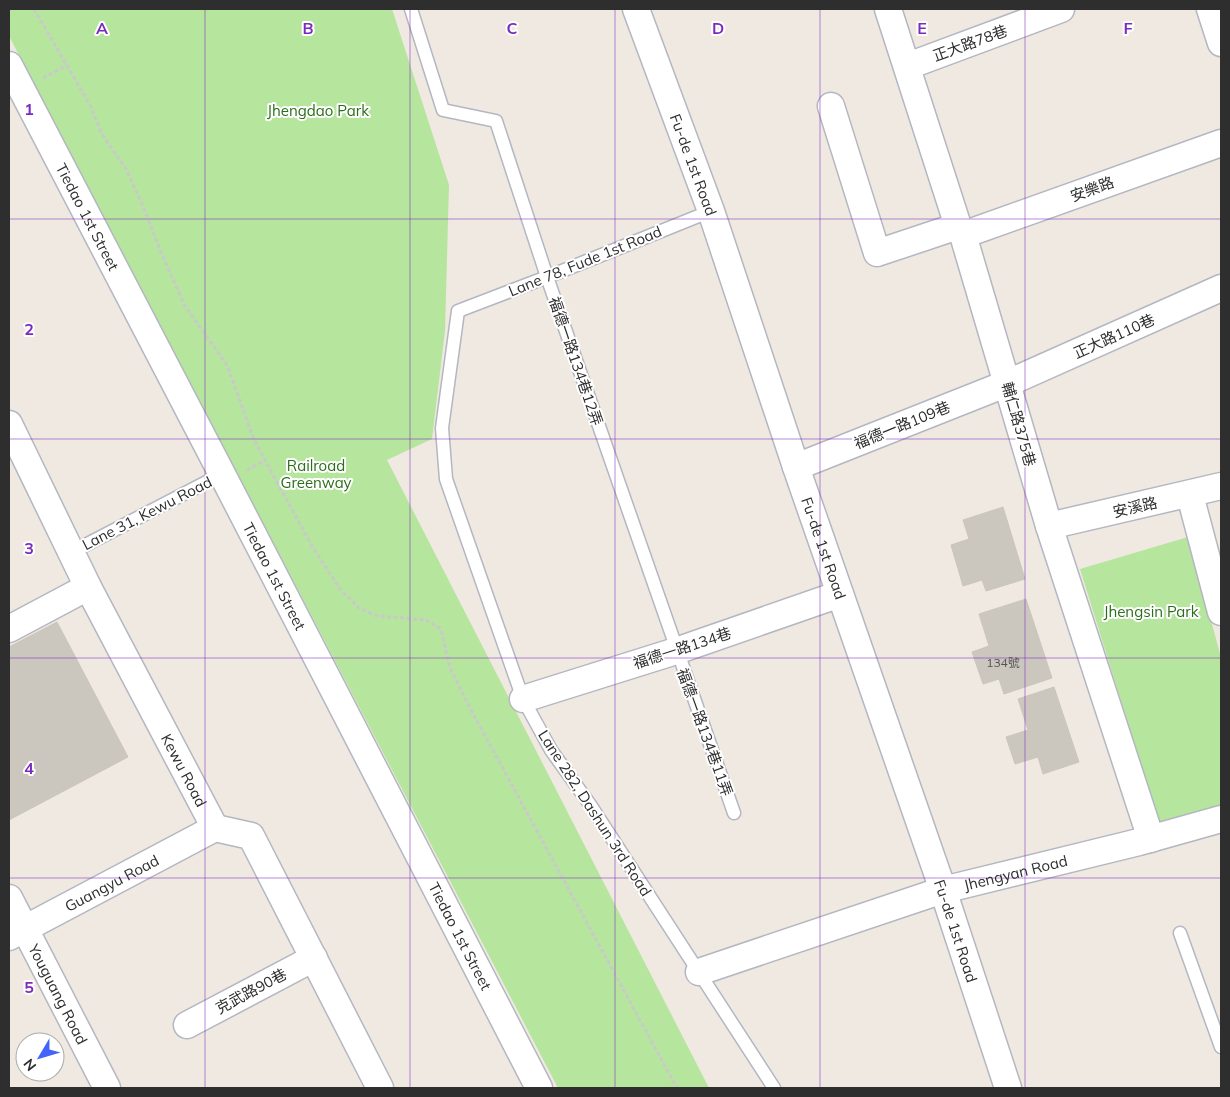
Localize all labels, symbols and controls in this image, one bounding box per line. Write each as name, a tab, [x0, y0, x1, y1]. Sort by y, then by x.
text: A	[96, 18, 108, 38]
text: B	[302, 18, 314, 38]
text: C	[507, 18, 518, 38]
text: D	[712, 18, 724, 38]
text: E	[917, 18, 927, 38]
text: F	[1123, 18, 1133, 38]
street label: 正大路78巷	[930, 21, 1010, 65]
text: 1	[24, 99, 34, 119]
park label: Jhengdao Park	[267, 101, 369, 120]
street label: Fu-de 1st Road	[666, 111, 721, 218]
street label: Tiedao 1st Street	[52, 160, 124, 274]
street label: 安樂路	[1068, 172, 1116, 206]
street label: Lane 78, Fude 1st Road	[506, 222, 664, 300]
street label: 福德一路134巷12弄	[545, 294, 607, 428]
street label: 正大路110巷	[1070, 310, 1158, 362]
text: 2	[24, 319, 34, 339]
street label: 輔仁路375巷	[998, 380, 1040, 468]
street label: 福德一路109巷	[851, 397, 953, 453]
park label: Railroad Greenway	[280, 456, 352, 492]
street label: Lane 31, Kewu Road	[79, 472, 215, 554]
street label: 安溪路	[1111, 493, 1159, 521]
street label: Fu-de 1st Road	[798, 494, 851, 602]
street label: Tiedao 1st Street	[239, 519, 310, 633]
text: 3	[24, 538, 34, 558]
park label: Jhengsin Park	[1103, 602, 1199, 621]
street label: 福德一路134巷	[631, 623, 733, 673]
house number: 134號	[986, 655, 1020, 670]
street label: 福德一路134巷11弄	[673, 665, 737, 799]
street label: Lane 282, Dashun 3rd Road	[534, 726, 656, 900]
street label: Kewu Road	[157, 730, 211, 810]
text: 4	[24, 758, 34, 778]
street label: Guangyu Road	[61, 850, 162, 915]
street label: Jhengyan Road	[962, 850, 1069, 894]
street label: Fu-de 1st Road	[931, 877, 982, 985]
street label: Tiedao 1st Street	[425, 879, 496, 993]
street label: Youguang Road	[24, 940, 92, 1047]
street label: 克武路90巷	[212, 964, 290, 1018]
text: 5	[24, 977, 34, 997]
north arrow	[15, 1032, 65, 1082]
text: N	[19, 1055, 40, 1075]

